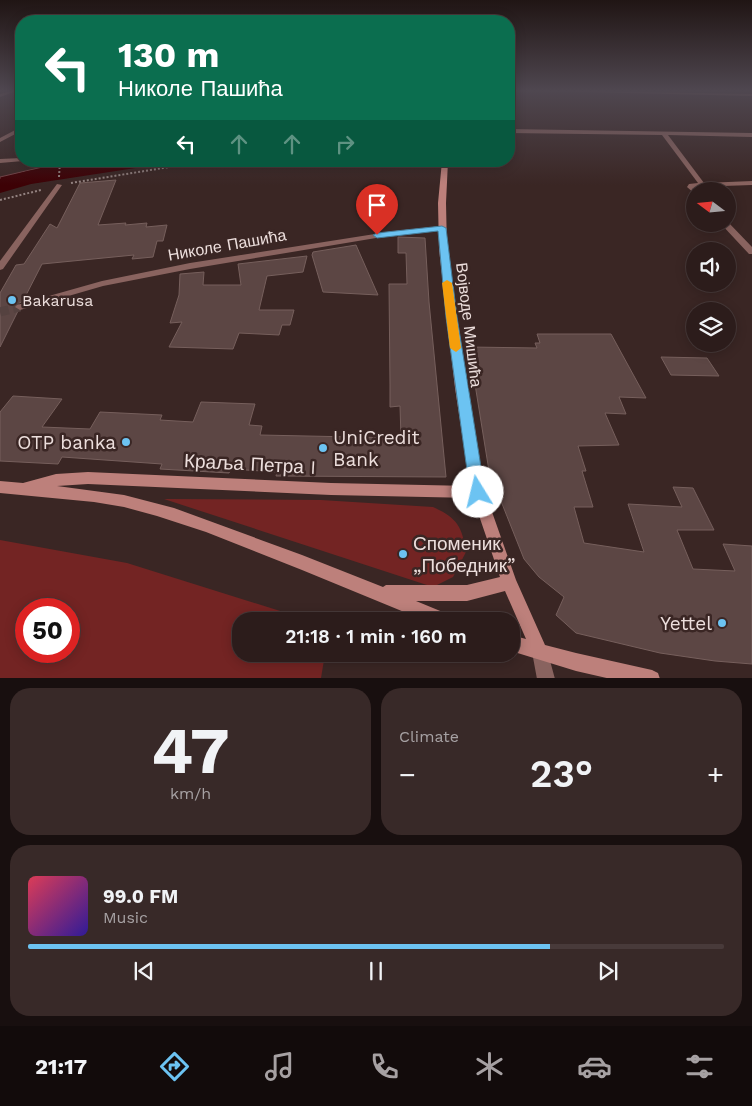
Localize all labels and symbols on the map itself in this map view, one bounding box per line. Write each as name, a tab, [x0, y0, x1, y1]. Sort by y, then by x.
north arrow	[686, 182, 736, 232]
pin	[356, 184, 398, 235]
street label: Николе Пашића	[166, 225, 288, 265]
street label: Војводе Мишића	[452, 262, 486, 389]
place label: Bakarusa	[22, 291, 93, 310]
marker: Bakarusa	[6, 294, 18, 306]
place label: UniCredit Bank	[333, 426, 420, 471]
place label: OTP banka	[17, 431, 116, 454]
marker: OTP banka	[120, 436, 132, 448]
marker: UniCredit Bank	[317, 442, 329, 454]
street label: Краља Петра I	[183, 449, 317, 479]
position arrow	[451, 465, 503, 517]
place label: Споменик „Победник”	[413, 532, 515, 577]
marker: Споменик „Победник”	[397, 548, 409, 560]
speed limit sign: 50	[15, 598, 80, 663]
place label: Yettel	[660, 612, 712, 635]
marker: Yettel	[716, 617, 728, 629]

